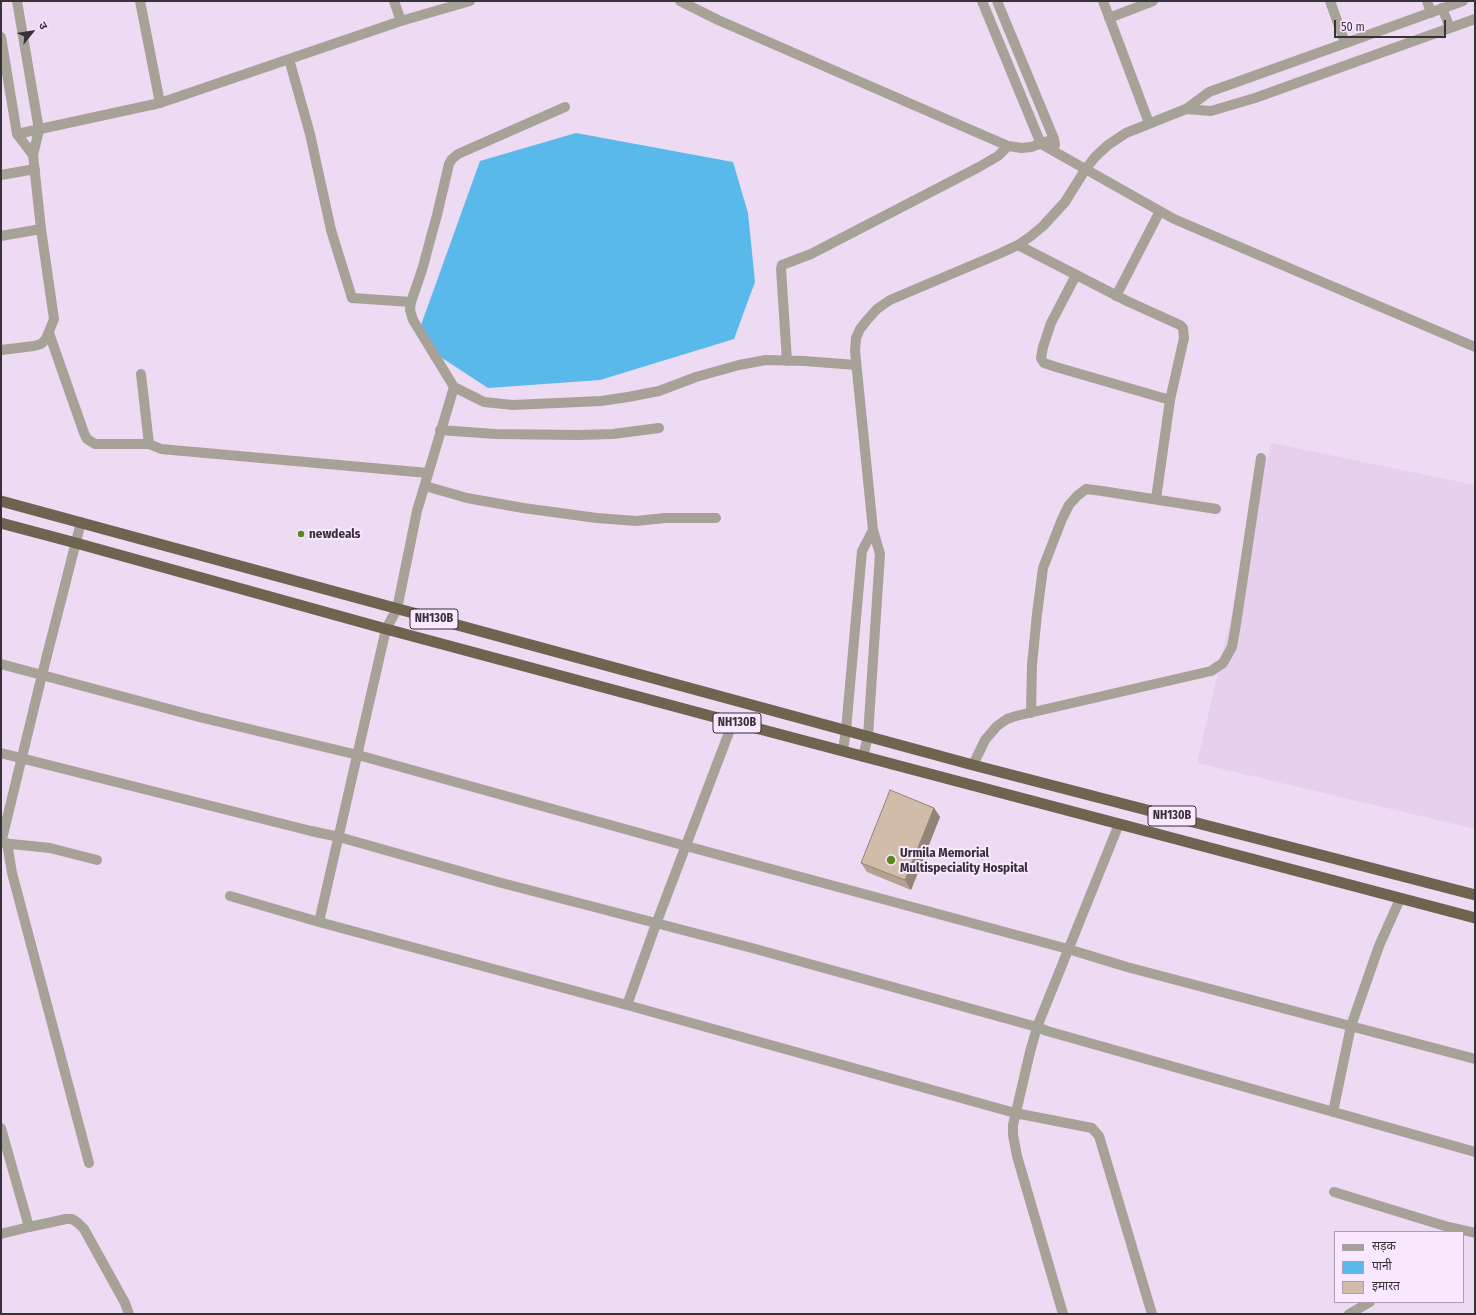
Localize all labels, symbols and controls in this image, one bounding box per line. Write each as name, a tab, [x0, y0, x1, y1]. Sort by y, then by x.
north arrow	[12, 12, 52, 52]
scale bar	[1336, 12, 1448, 38]
text: उ	[36, 20, 50, 32]
text: 50 m	[1341, 20, 1365, 34]
place label: newdeals	[309, 526, 360, 542]
marker: newdeals	[296, 529, 306, 539]
road number: NH130B	[410, 609, 458, 629]
road number: NH130B	[713, 713, 761, 733]
road number: NH130B	[1148, 806, 1196, 826]
place label: Urmila Memorial Multispeciality Hospital	[900, 845, 1028, 876]
marker: Urmila Memorial Multispeciality Hospital	[885, 854, 897, 866]
legend	[1334, 1231, 1464, 1303]
text: सड़क	[1372, 1239, 1396, 1253]
text: पानी	[1372, 1259, 1392, 1273]
text: इमारत	[1372, 1279, 1400, 1293]

